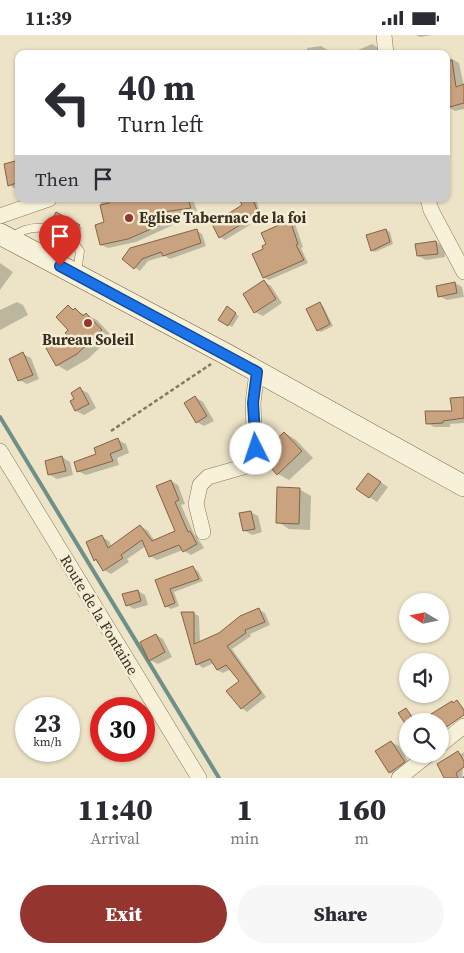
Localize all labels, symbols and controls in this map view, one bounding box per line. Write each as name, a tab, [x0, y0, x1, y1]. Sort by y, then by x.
text: 11:39	[25, 5, 72, 31]
text: 40 m	[118, 64, 195, 112]
icon: left	[35, 70, 100, 135]
text: Turn left	[118, 109, 203, 139]
icon: arrive	[89, 165, 117, 193]
text: Then	[35, 166, 79, 192]
place label: Eglise Tabernac de la foi	[139, 207, 306, 228]
marker: Eglise Tabernac de la foi	[123, 212, 135, 224]
pin	[39, 215, 81, 266]
icon: arrive	[46, 222, 74, 250]
marker: Bureau Soleil	[82, 317, 94, 329]
place label: Bureau Soleil	[42, 329, 134, 350]
position arrow	[229, 422, 281, 474]
street label: Route de la Fontaine	[55, 551, 144, 679]
north arrow	[399, 593, 449, 643]
map controls	[399, 593, 449, 763]
button: sound	[399, 653, 449, 703]
speed limit sign: 30	[90, 697, 155, 762]
text: 23	[34, 706, 61, 740]
button: search	[399, 713, 449, 763]
text: km/h	[33, 734, 62, 750]
text: 11:40	[78, 789, 153, 830]
text: 1	[236, 789, 253, 830]
text: 160	[337, 789, 386, 830]
text: Arrival	[90, 827, 140, 849]
text: min	[230, 827, 259, 849]
text: m	[354, 827, 369, 849]
button: Exit	[20, 885, 227, 943]
button: Share	[237, 885, 444, 943]

